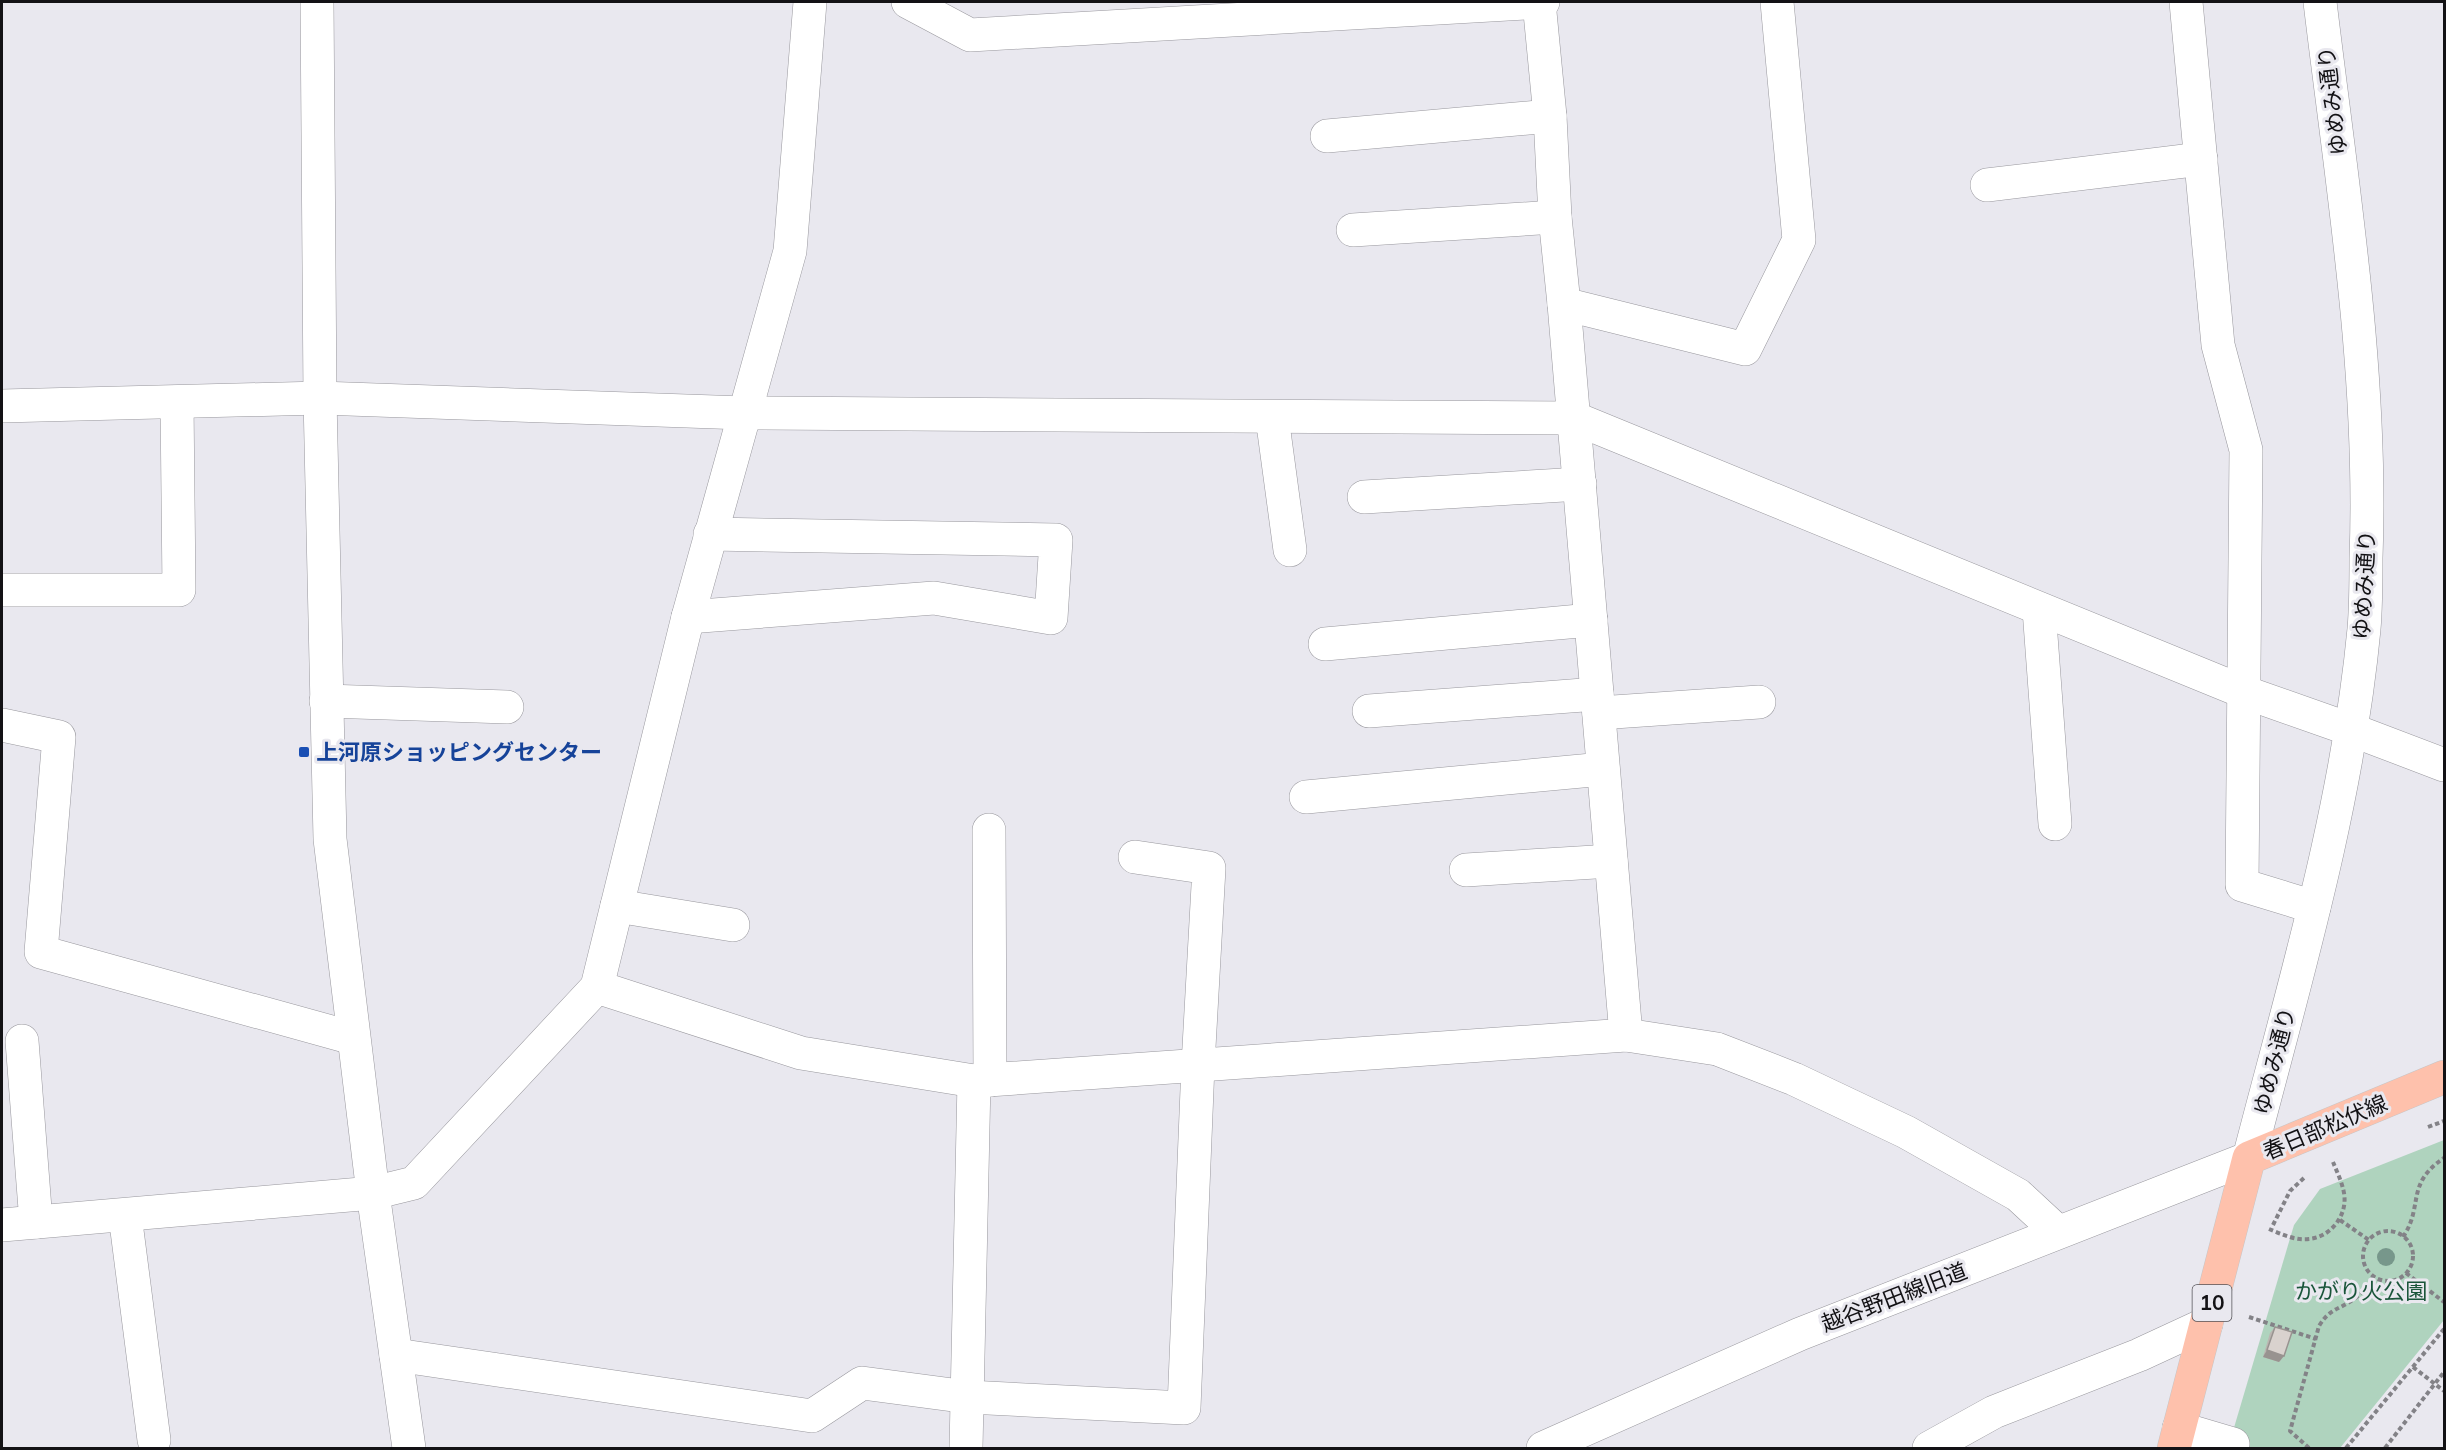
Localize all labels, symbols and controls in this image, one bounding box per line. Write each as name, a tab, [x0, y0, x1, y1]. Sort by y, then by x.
street label: ゆめみ通り	[2311, 45, 2353, 157]
street label: ゆめみ通り	[2347, 529, 2381, 641]
place label: 上河原ショッピングセンター	[316, 738, 602, 766]
marker: 上河原ショッピングセンター	[297, 745, 311, 759]
street label: ゆめみ通り	[2247, 1004, 2301, 1118]
street label: 春日部松伏線	[2259, 1088, 2391, 1166]
street label: 越谷野田線旧道	[1817, 1256, 1971, 1338]
park label: かがり火公園	[2295, 1277, 2427, 1305]
road number: 10	[2192, 1285, 2232, 1321]

